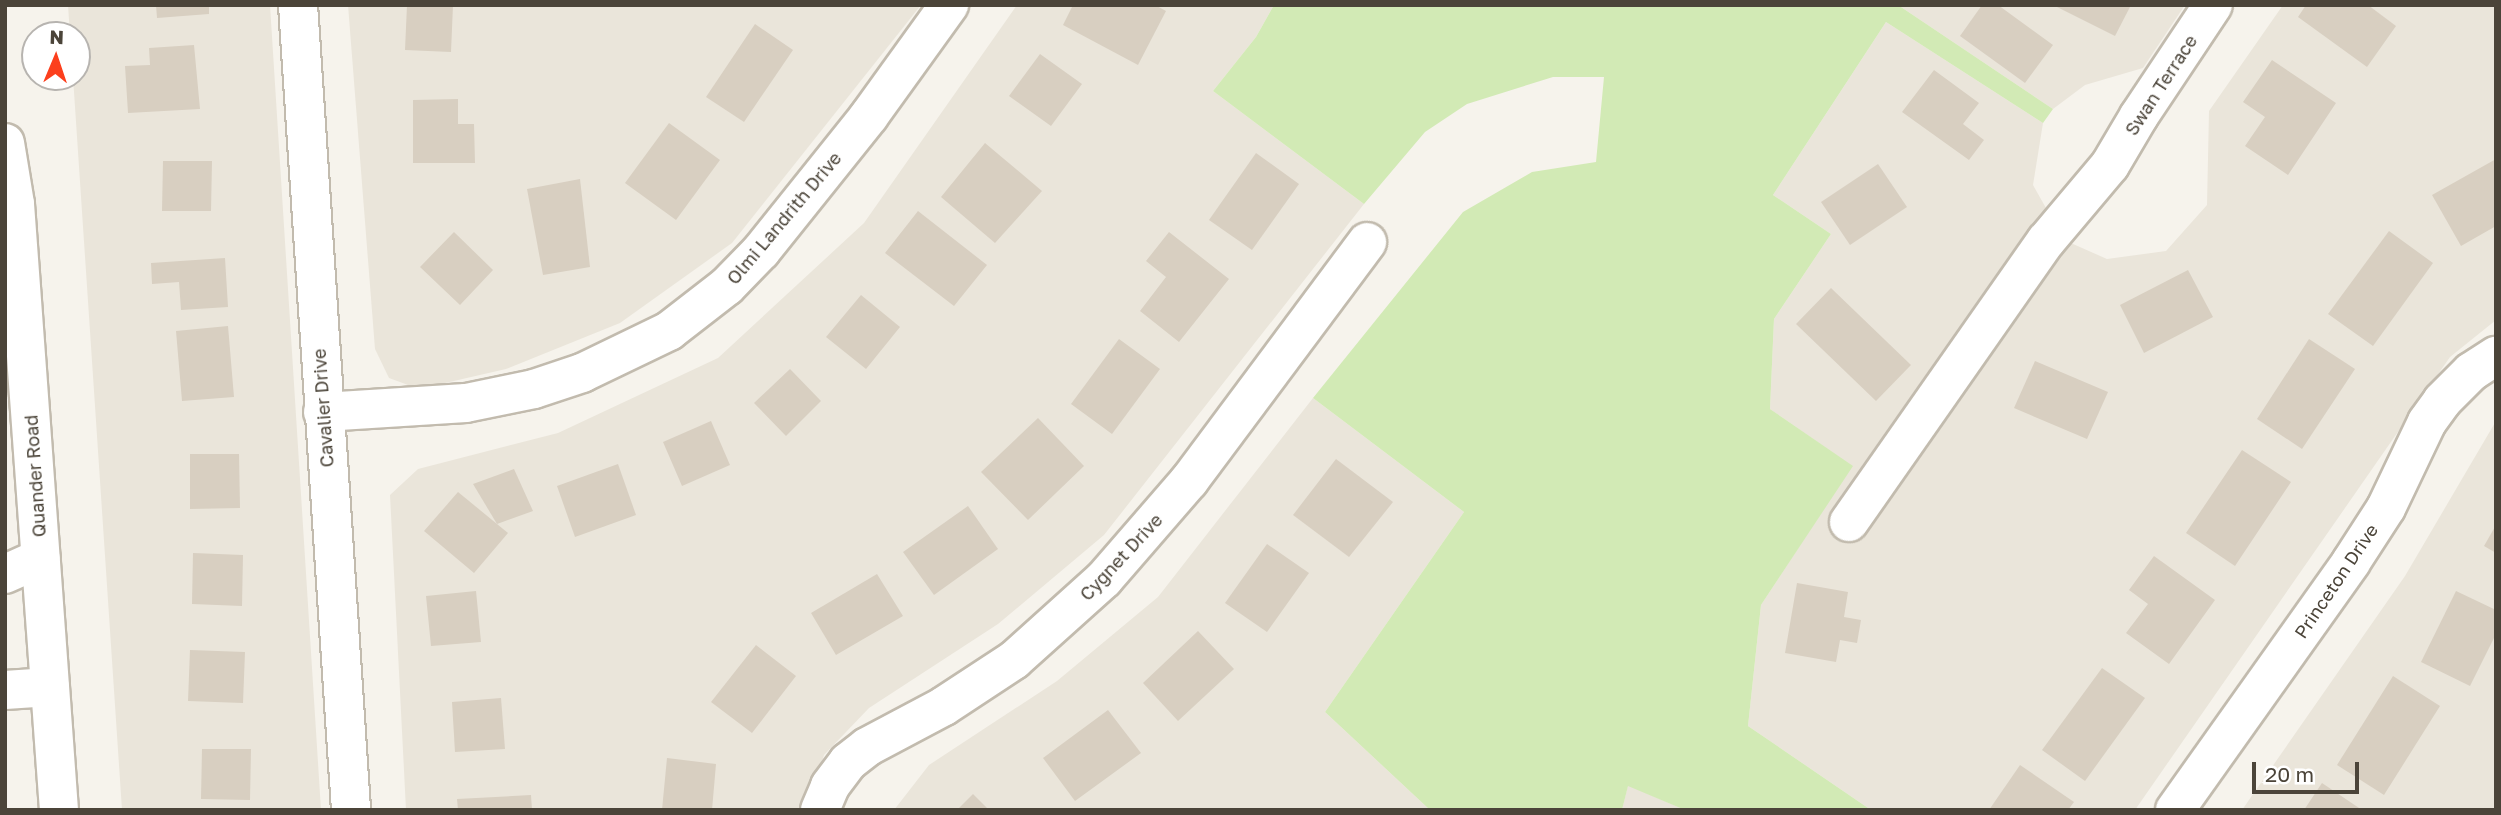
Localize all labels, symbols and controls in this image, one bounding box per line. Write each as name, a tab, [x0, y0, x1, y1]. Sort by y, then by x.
north arrow	[21, 21, 91, 91]
text: N	[49, 25, 64, 48]
street label: Swan Terrace	[2120, 31, 2202, 139]
street label: Olmi Landrith Drive	[722, 147, 846, 289]
street label: Cavalier Drive	[308, 348, 338, 468]
street label: Quander Road	[20, 414, 50, 538]
street label: Cygnet Drive	[1075, 509, 1167, 605]
street label: Princeton Drive	[2290, 520, 2382, 642]
scale bar	[2256, 748, 2363, 792]
text: 20 m	[2265, 761, 2314, 787]

